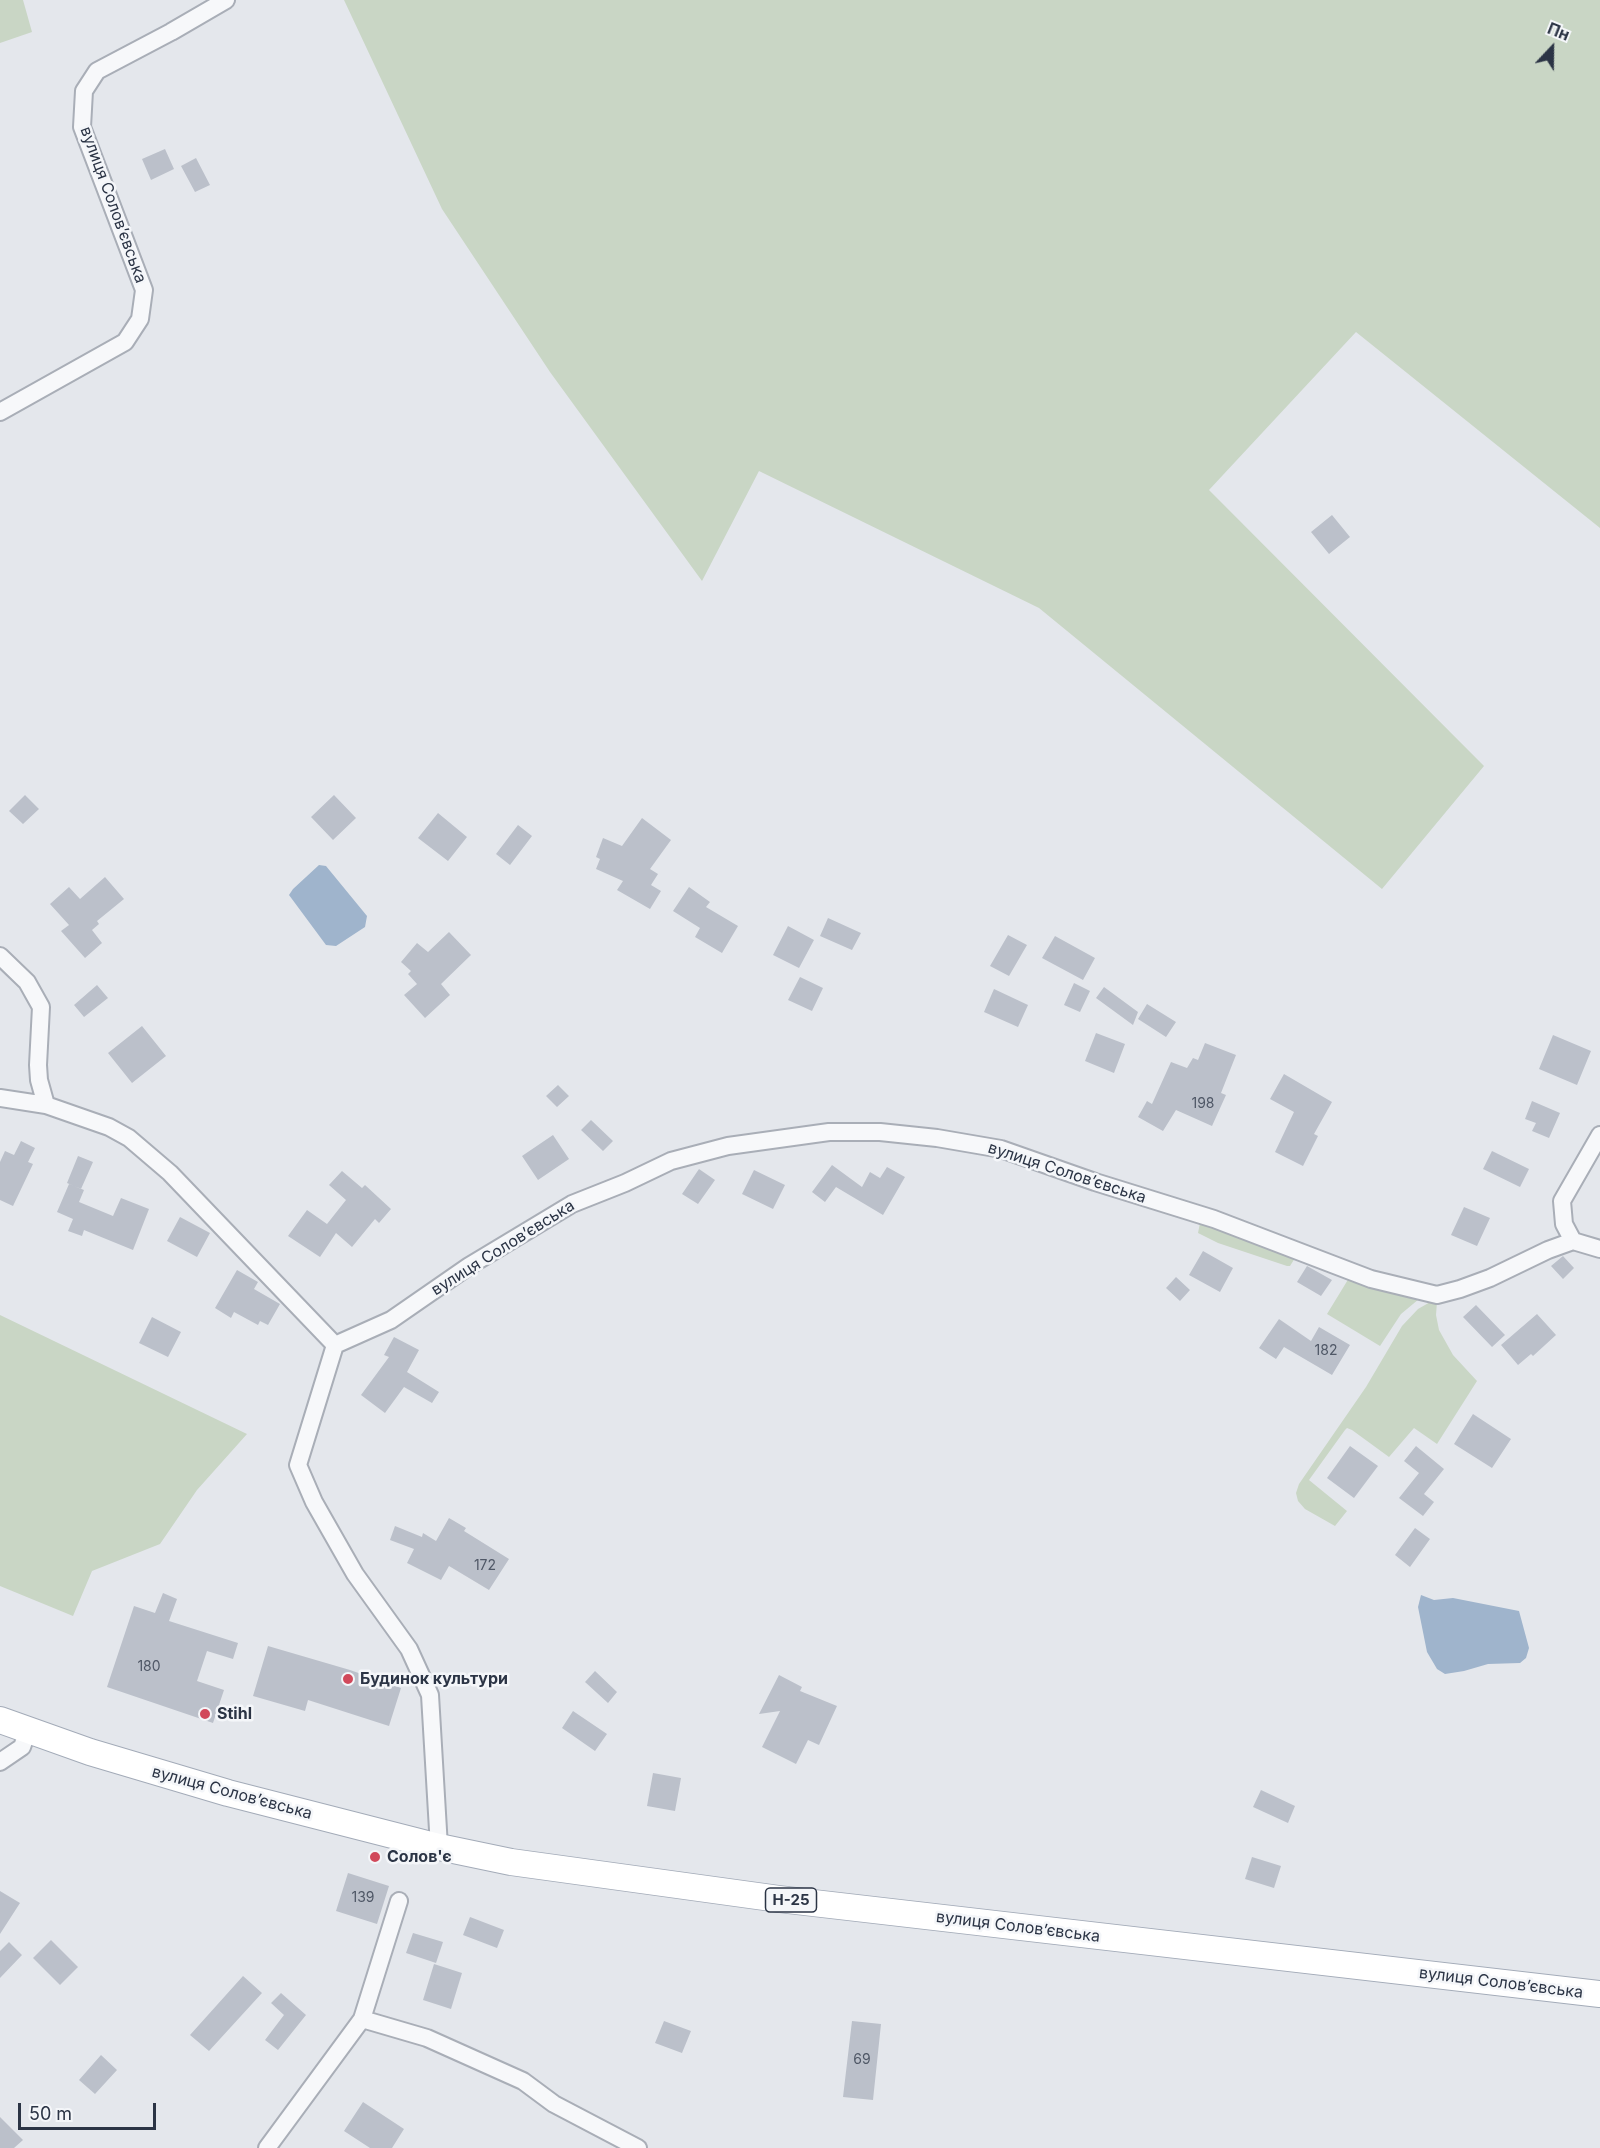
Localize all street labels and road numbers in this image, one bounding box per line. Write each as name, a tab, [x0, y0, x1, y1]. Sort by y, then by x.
street label: вулиця Соловʼєвська	[76, 124, 150, 286]
street label: вулиця Соловʼєвська	[986, 1138, 1148, 1208]
street label: вулиця Соловʼєвська	[428, 1196, 578, 1300]
street label: вулиця Соловʼєвська	[150, 1762, 314, 1824]
road number: Н-25	[766, 1888, 816, 1912]
street label: вулиця Соловʼєвська	[935, 1907, 1101, 1947]
street label: вулиця Соловʼєвська	[1418, 1963, 1584, 2003]

